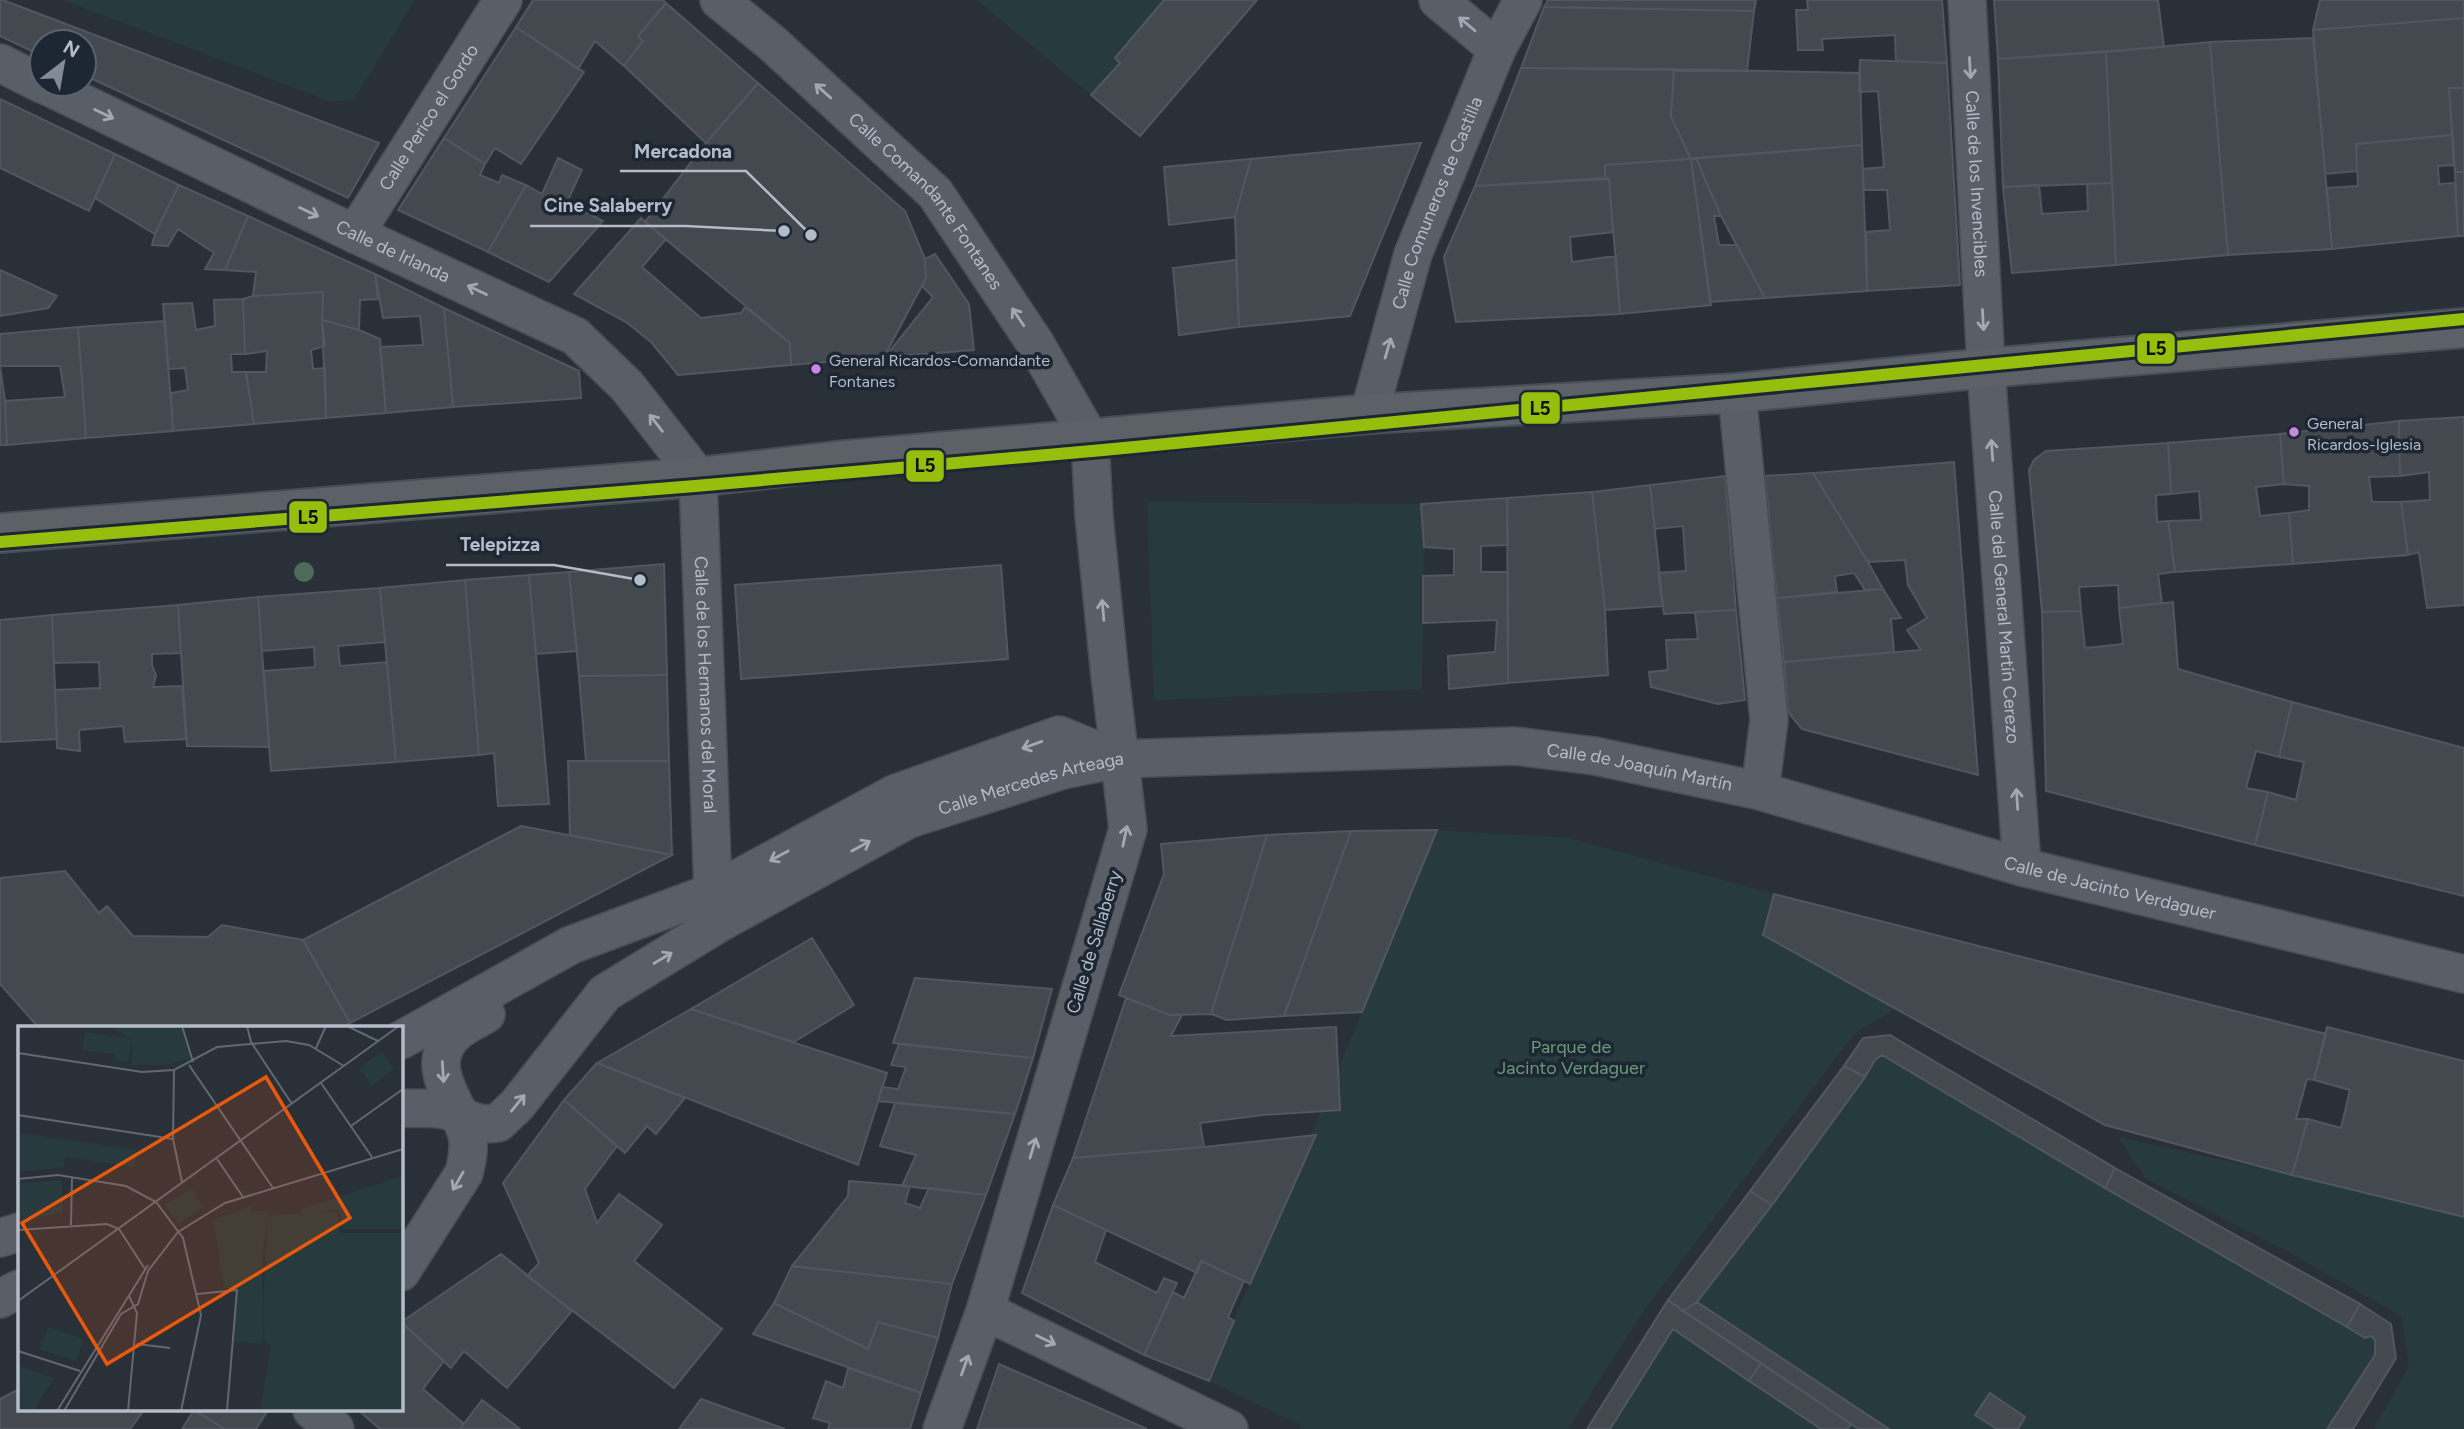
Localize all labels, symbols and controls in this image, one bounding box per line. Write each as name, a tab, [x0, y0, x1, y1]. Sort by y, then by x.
one-way arrow	[1459, 17, 1477, 32]
north arrow	[28, 28, 98, 98]
text: N	[59, 35, 84, 62]
street label: Calle Perico el Gordo	[374, 40, 483, 195]
one-way arrow	[1964, 56, 1977, 79]
one-way arrow	[815, 82, 832, 99]
street label: Calle de los Invencibles	[1961, 90, 1992, 278]
street label: Calle Comuneros de Castilla	[1387, 93, 1487, 312]
one-way arrow	[93, 107, 114, 121]
street label: Calle Comandante Fontanes	[844, 108, 1007, 294]
callout: Mercadona	[620, 131, 746, 171]
text: Mercadona	[634, 140, 732, 163]
callout: Cine Salaberry	[530, 186, 686, 226]
text: Cine Salaberry	[544, 194, 672, 217]
one-way arrow	[298, 206, 319, 220]
street label: Calle de Irlanda	[332, 216, 453, 287]
one-way arrow	[467, 283, 488, 297]
one-way arrow	[1011, 308, 1025, 328]
one-way arrow	[1977, 308, 1990, 331]
line badge: L5	[2136, 332, 2176, 365]
text: L5	[2145, 337, 2167, 360]
one-way arrow	[1383, 338, 1396, 360]
place label: General Ricardos-Comandante Fontanes	[829, 351, 1050, 391]
marker: General Ricardos-Comandante Fontanes	[809, 362, 823, 376]
line badge: L5	[1520, 391, 1561, 425]
text: L5	[1529, 397, 1551, 420]
one-way arrow	[649, 414, 664, 433]
place label: General Ricardos-Iglesia	[2307, 414, 2421, 454]
marker: General Ricardos-Iglesia	[2287, 425, 2301, 439]
one-way arrow	[1985, 439, 1998, 461]
line badge: L5	[905, 449, 945, 483]
text: L5	[914, 454, 936, 477]
street label: Calle del General Martín Cerezo	[1984, 489, 2024, 744]
line badge: L5	[288, 500, 328, 534]
text: L5	[297, 506, 319, 529]
callout: Telepizza	[446, 525, 554, 565]
text: Telepizza	[460, 533, 540, 556]
street label: Calle de los Hermanos del Moral	[690, 556, 721, 814]
one-way arrow	[1096, 599, 1109, 622]
street label: Calle de Joaquín Martín	[1545, 739, 1734, 796]
one-way arrow	[1021, 740, 1043, 752]
street label: Calle Mercedes Arteaga	[935, 748, 1124, 820]
one-way arrow	[2010, 788, 2023, 811]
one-way arrow	[1119, 825, 1132, 847]
one-way arrow	[850, 838, 871, 852]
one-way arrow	[770, 849, 790, 863]
street label: Calle de Jacinto Verdaguer	[2001, 851, 2218, 925]
street label: Calle de Sallaberry	[1062, 867, 1126, 1016]
one-way arrow	[653, 950, 672, 965]
inset map	[18, 1026, 402, 1412]
park label: Parque de Jacinto Verdaguer	[1497, 1036, 1645, 1079]
one-way arrow	[437, 1060, 450, 1083]
one-way arrow	[510, 1094, 526, 1112]
one-way arrow	[1028, 1137, 1041, 1159]
one-way arrow	[451, 1171, 465, 1191]
one-way arrow	[1035, 1334, 1056, 1348]
one-way arrow	[960, 1354, 972, 1376]

